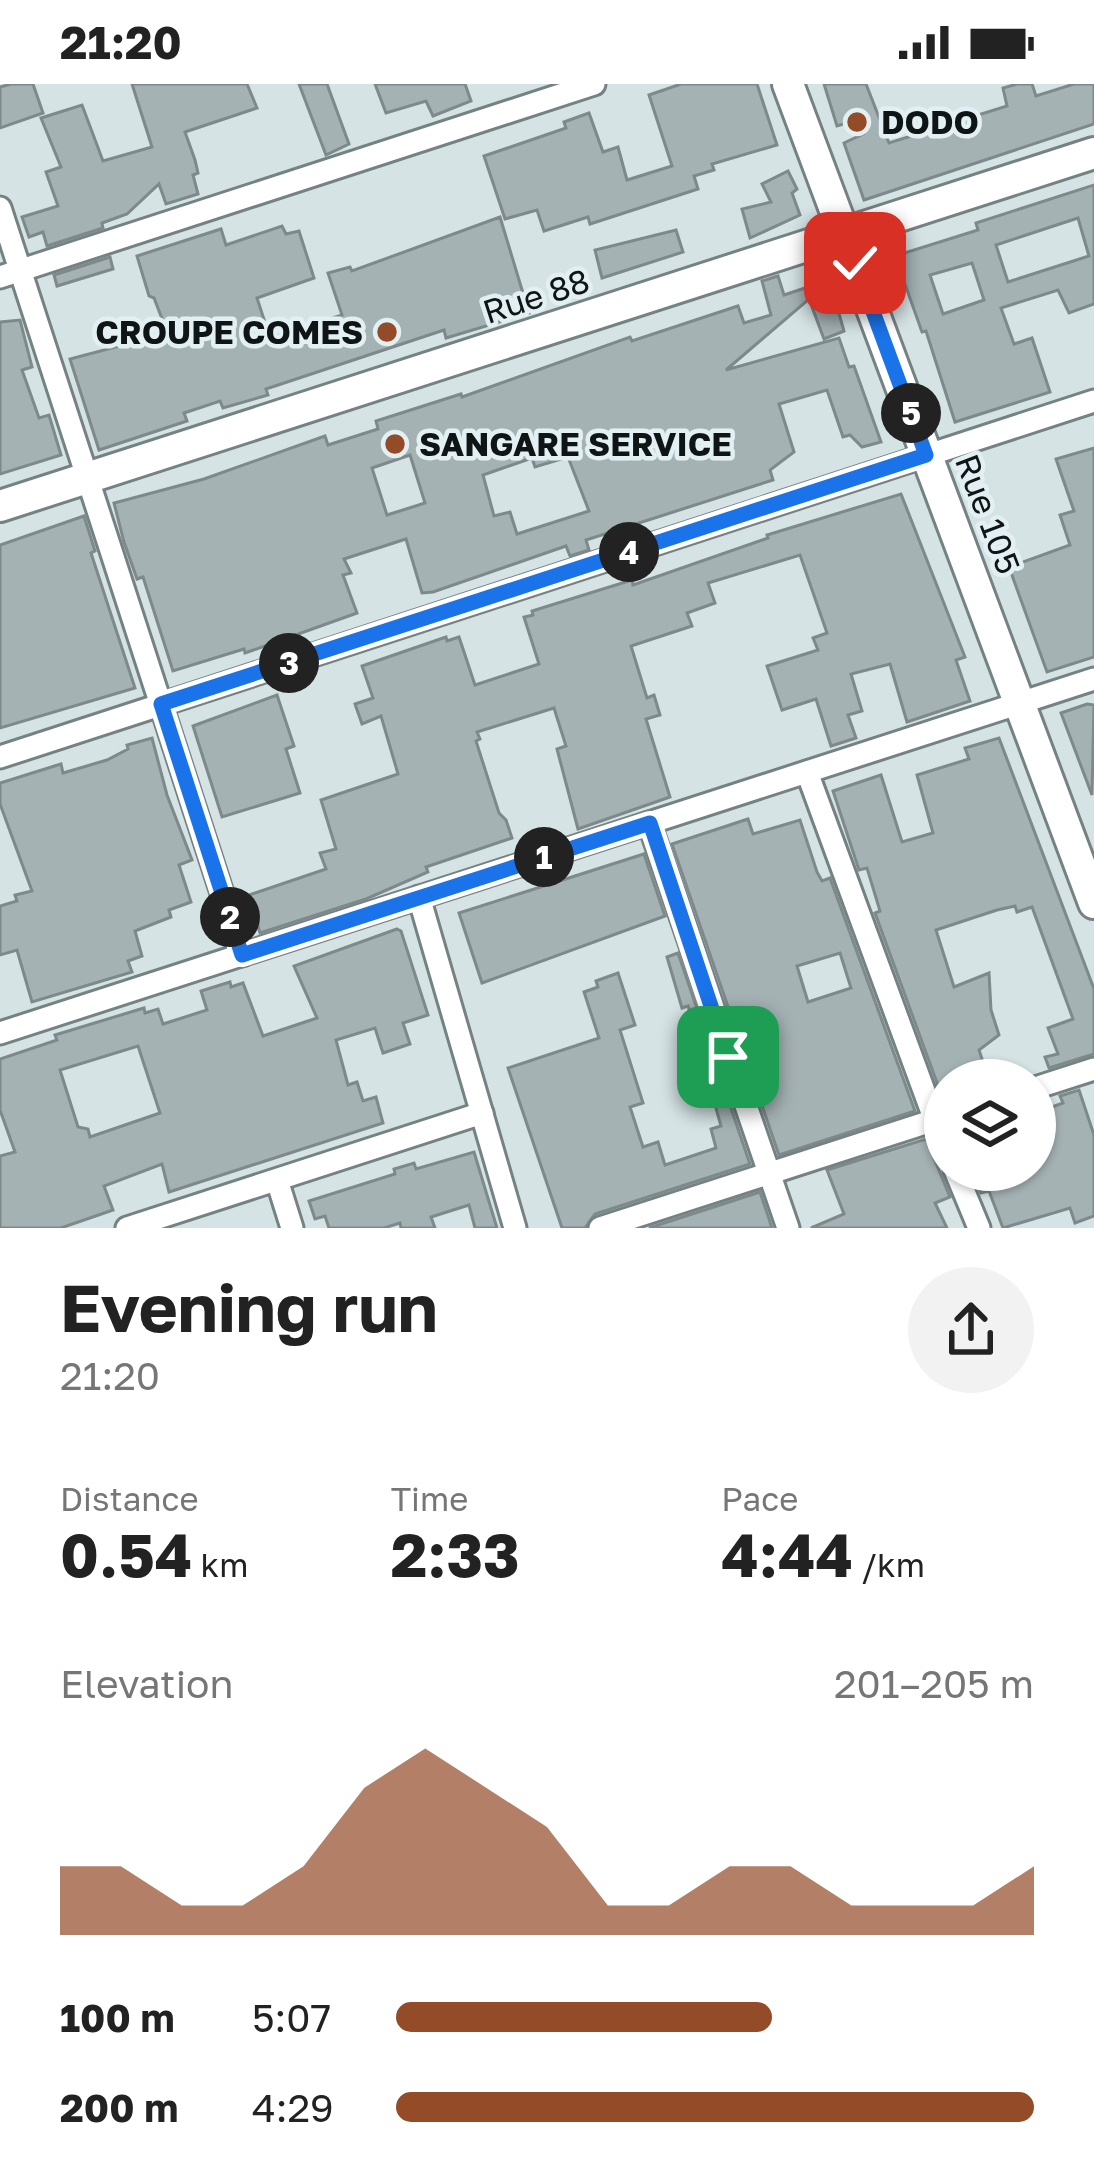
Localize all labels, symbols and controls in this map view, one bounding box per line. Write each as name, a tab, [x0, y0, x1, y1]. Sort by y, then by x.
text: 21:20	[60, 15, 182, 69]
place label: DODO	[881, 102, 979, 141]
marker: DODO	[844, 109, 870, 135]
pin	[804, 212, 906, 314]
icon: check	[822, 230, 888, 296]
street label: Rue 88	[478, 260, 594, 331]
place label: CROUPE COMES	[95, 312, 363, 351]
marker: CROUPE COMES	[374, 319, 400, 345]
pin: 5	[881, 383, 941, 443]
text: 5	[901, 393, 921, 432]
place label: SANGARE SERVICE	[419, 424, 732, 463]
marker: SANGARE SERVICE	[382, 431, 408, 457]
street label: Rue 105	[948, 449, 1029, 579]
pin: 4	[599, 522, 659, 582]
text: 4	[619, 532, 639, 571]
pin: 3	[259, 633, 319, 693]
text: 3	[279, 643, 299, 682]
pin: 1	[514, 827, 574, 887]
text: 1	[536, 837, 553, 876]
pin: 2	[200, 887, 260, 947]
text: 2	[220, 897, 240, 936]
pin	[677, 1006, 779, 1108]
icon: arrive	[695, 1024, 761, 1090]
map controls	[924, 1059, 1056, 1191]
button: layers	[924, 1059, 1056, 1191]
text: Evening run	[60, 1267, 438, 1347]
button: share	[908, 1267, 1034, 1393]
text: 21:20	[60, 1352, 160, 1399]
text: Distance	[60, 1479, 199, 1518]
text: Time	[391, 1479, 468, 1518]
text: Pace	[721, 1479, 798, 1518]
text: 0.54	[60, 1518, 192, 1590]
text: 2:33	[391, 1518, 520, 1590]
text: 4:44	[721, 1518, 853, 1590]
text: km	[192, 1545, 248, 1584]
text: /km	[853, 1545, 925, 1584]
text: Elevation	[60, 1660, 233, 1707]
text: 201–205 m	[834, 1660, 1034, 1707]
text: 100 m	[60, 1994, 175, 2041]
text: 5:07	[252, 1994, 331, 2041]
text: 200 m	[60, 2084, 178, 2131]
text: 4:29	[252, 2084, 334, 2131]

